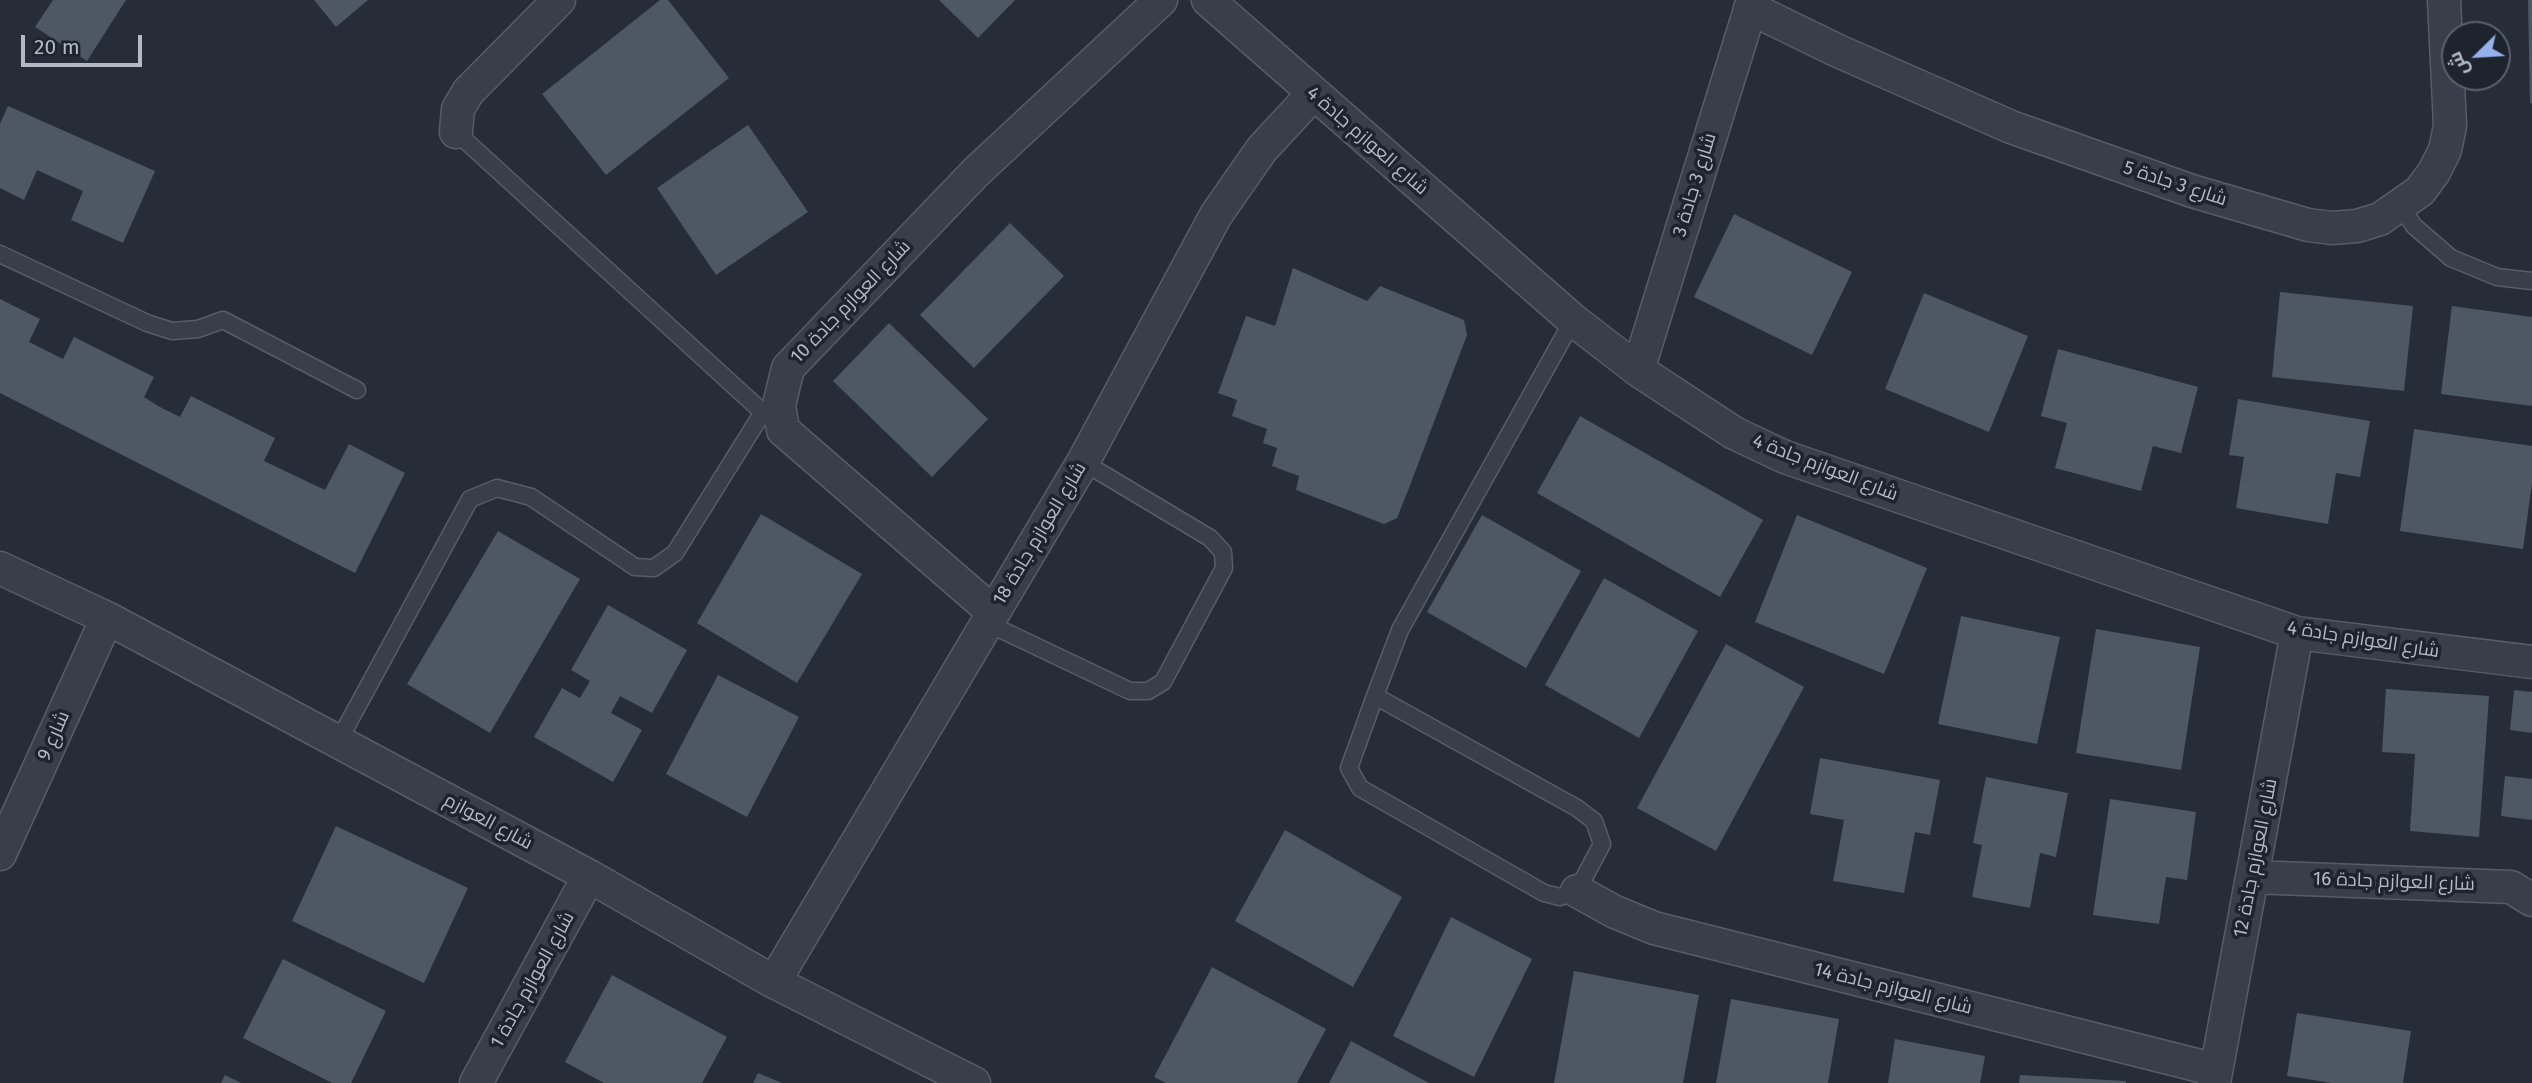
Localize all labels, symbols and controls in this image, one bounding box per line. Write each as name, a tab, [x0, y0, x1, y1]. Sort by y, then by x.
scale bar	[24, 21, 145, 65]
north arrow	[2441, 21, 2511, 91]
text: 20 m	[34, 34, 80, 60]
text: ش	[2443, 48, 2474, 80]
street label: شارع العوازم جادة 4	[1301, 82, 1433, 200]
street label: شارع 3 جادة 3	[1668, 130, 1722, 240]
street label: شارع 3 جادة 5	[2120, 157, 2230, 211]
street label: شارع العوازم جادة 10	[786, 236, 916, 368]
street label: شارع العوازم جادة 4	[1749, 430, 1901, 506]
street label: شارع العوازم جادة 18	[988, 459, 1092, 609]
street label: شارع العوازم جادة 4	[2285, 617, 2441, 663]
street label: شارع 9	[33, 708, 75, 764]
street label: شارع العوازم جادة 12	[2229, 777, 2283, 939]
street label: شارع العوازم	[440, 789, 536, 855]
street label: شارع العوازم جادة 16	[2313, 868, 2475, 896]
street label: شارع العوازم جادة 1	[486, 908, 580, 1052]
street label: شارع العوازم جادة 14	[1812, 958, 1974, 1020]

